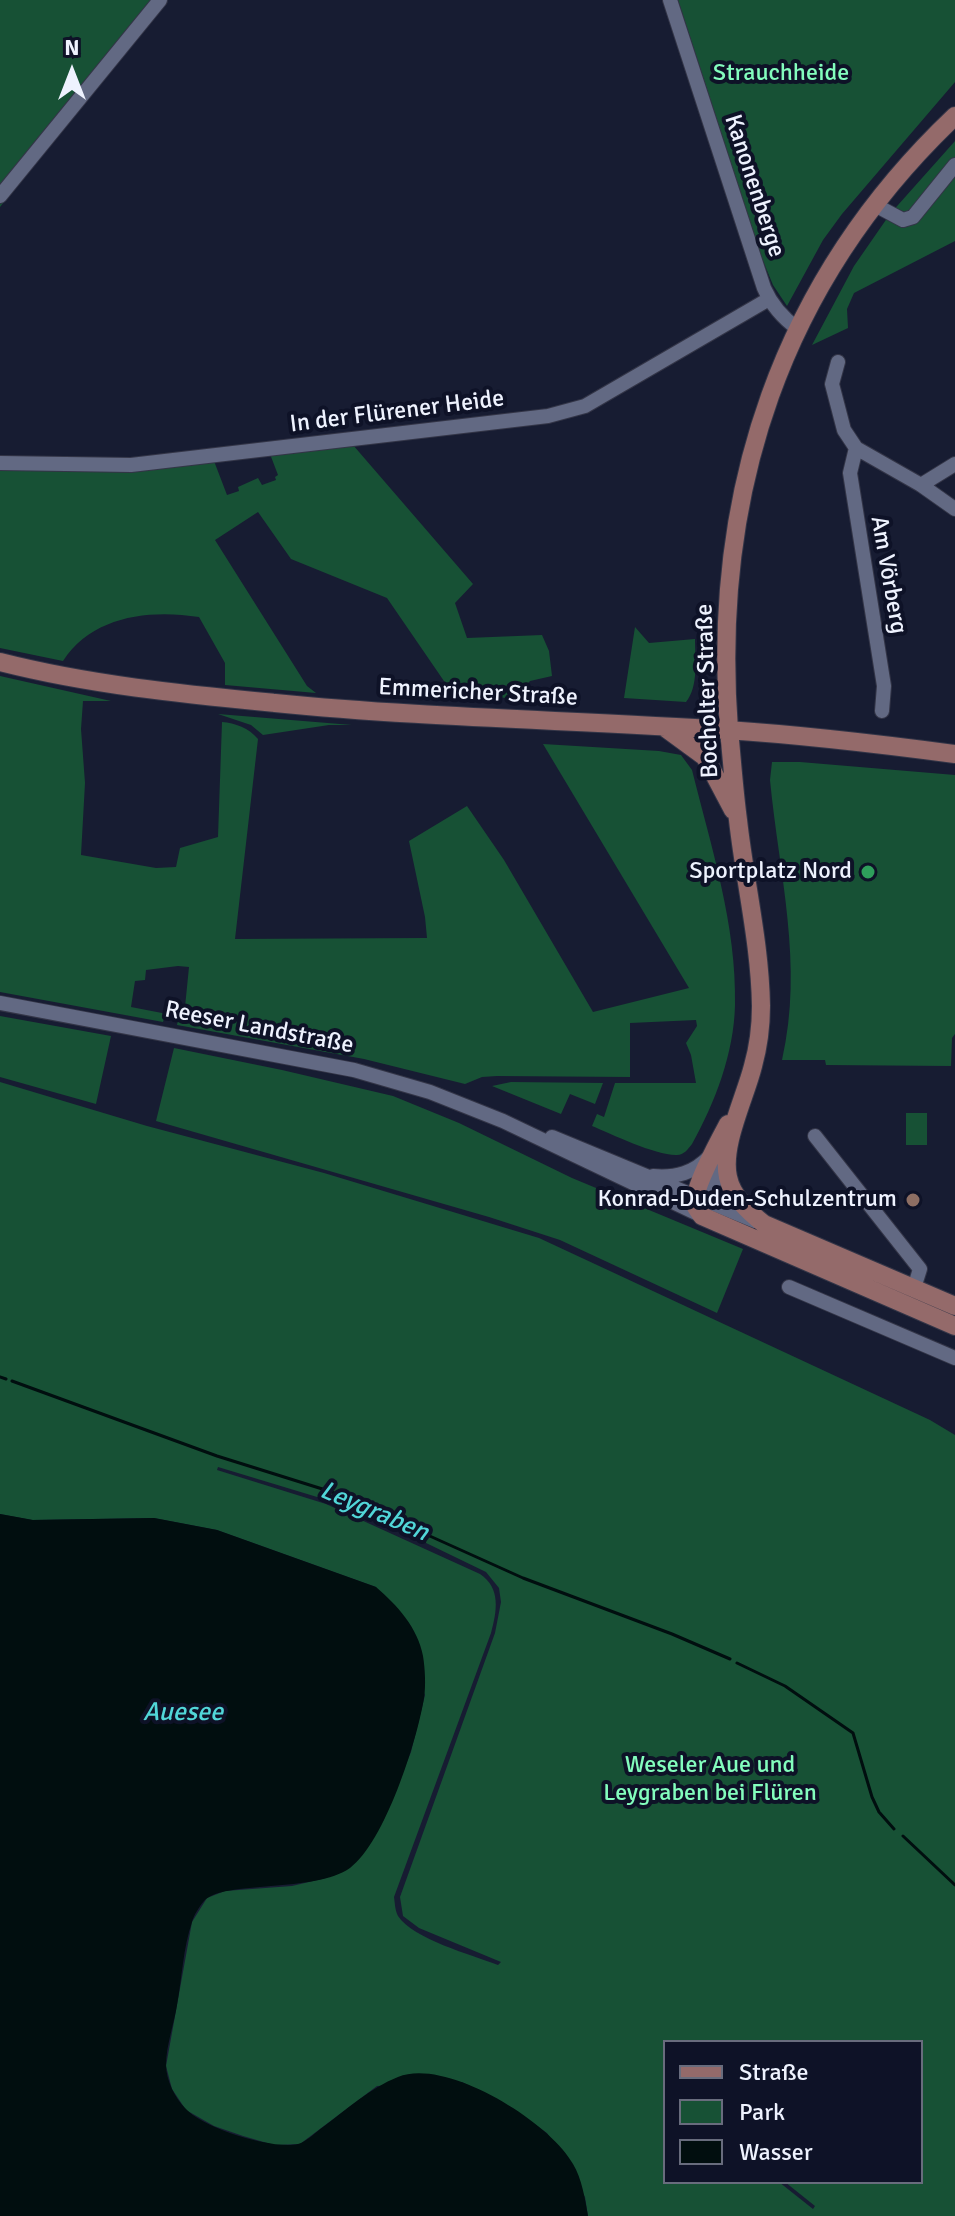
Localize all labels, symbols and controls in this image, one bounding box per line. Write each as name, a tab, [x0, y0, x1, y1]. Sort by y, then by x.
north arrow	[32, 32, 112, 112]
text: N	[64, 34, 80, 61]
park label: Strauchheide	[713, 60, 849, 88]
street label: Kanonenberge	[717, 111, 791, 261]
street label: In der Flürener Heide	[288, 385, 506, 439]
street label: Am Vörberg	[863, 514, 913, 636]
street label: Bocholter Straße	[691, 603, 725, 779]
street label: Emmericher Straße	[378, 673, 578, 713]
place label: Sportplatz Nord	[689, 858, 852, 886]
marker: Sportplatz Nord	[859, 863, 877, 881]
street label: Reeser Landstraße	[162, 996, 356, 1060]
place label: Konrad-Duden-Schulzentrum	[597, 1186, 897, 1214]
marker: Konrad-Duden-Schulzentrum	[904, 1191, 922, 1209]
water label: Leygraben	[315, 1475, 433, 1549]
water label: Auesee	[143, 1697, 223, 1729]
park label: Weseler Aue und Leygraben bei Flüren	[603, 1752, 817, 1808]
legend	[663, 2040, 923, 2184]
text: Straße	[739, 2057, 809, 2087]
text: Park	[739, 2097, 785, 2127]
text: Wasser	[739, 2137, 813, 2167]

